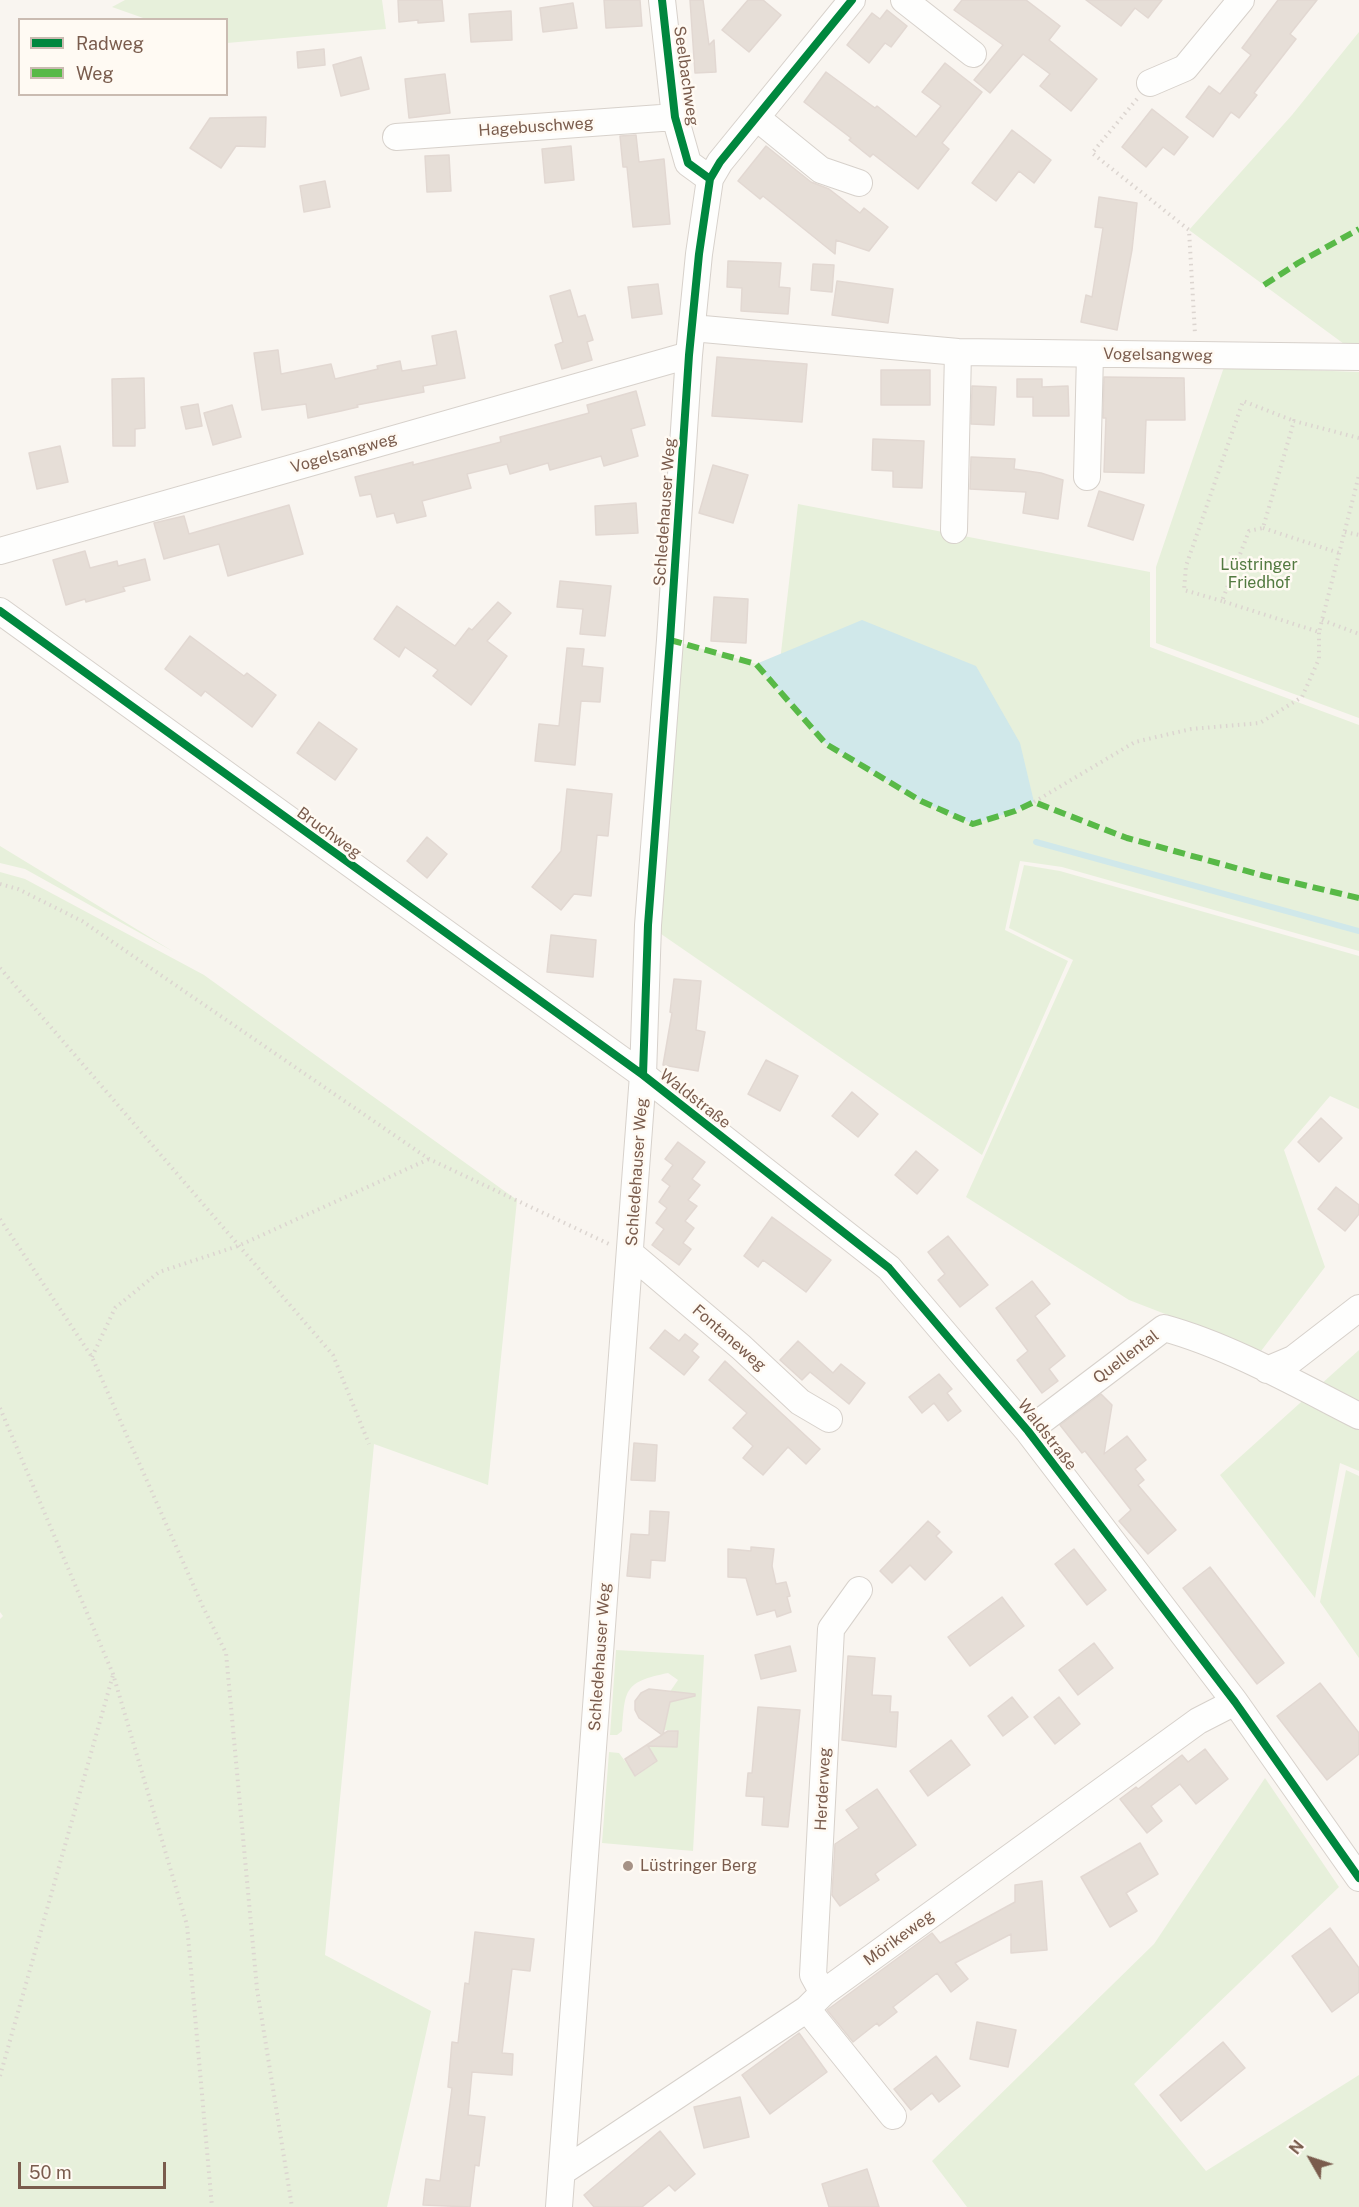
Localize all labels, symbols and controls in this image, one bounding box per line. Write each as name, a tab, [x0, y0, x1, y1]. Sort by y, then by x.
legend	[18, 18, 228, 96]
street label: Seelbachweg	[669, 25, 703, 127]
text: Radweg	[76, 33, 144, 54]
text: Weg	[76, 63, 114, 84]
street label: Hagebuschweg	[478, 113, 594, 141]
street label: Vogelsangweg	[1103, 344, 1213, 366]
street label: Vogelsangweg	[289, 429, 399, 477]
street label: Schledehauser Weg	[650, 437, 680, 587]
park label: Lüstringer Friedhof	[1220, 555, 1298, 593]
street label: Bruchweg	[293, 803, 365, 863]
street label: Waldstraße	[656, 1065, 734, 1133]
street label: Schledehauser Weg	[622, 1097, 652, 1247]
street label: Fontaneweg	[688, 1301, 770, 1375]
street label: Quellental	[1089, 1326, 1163, 1388]
street label: Waldstraße	[1013, 1396, 1081, 1474]
street label: Schledehauser Weg	[585, 1582, 615, 1732]
street label: Herderweg	[811, 1747, 835, 1831]
place label: Lüstringer Berg	[640, 1856, 757, 1876]
marker: Lüstringer Berg	[621, 1859, 635, 1873]
street label: Mörikeweg	[860, 1906, 938, 1970]
north arrow	[1281, 2129, 1341, 2189]
text: N	[1285, 2137, 1308, 2158]
scale bar	[21, 2150, 170, 2188]
text: 50 m	[29, 2162, 72, 2183]

